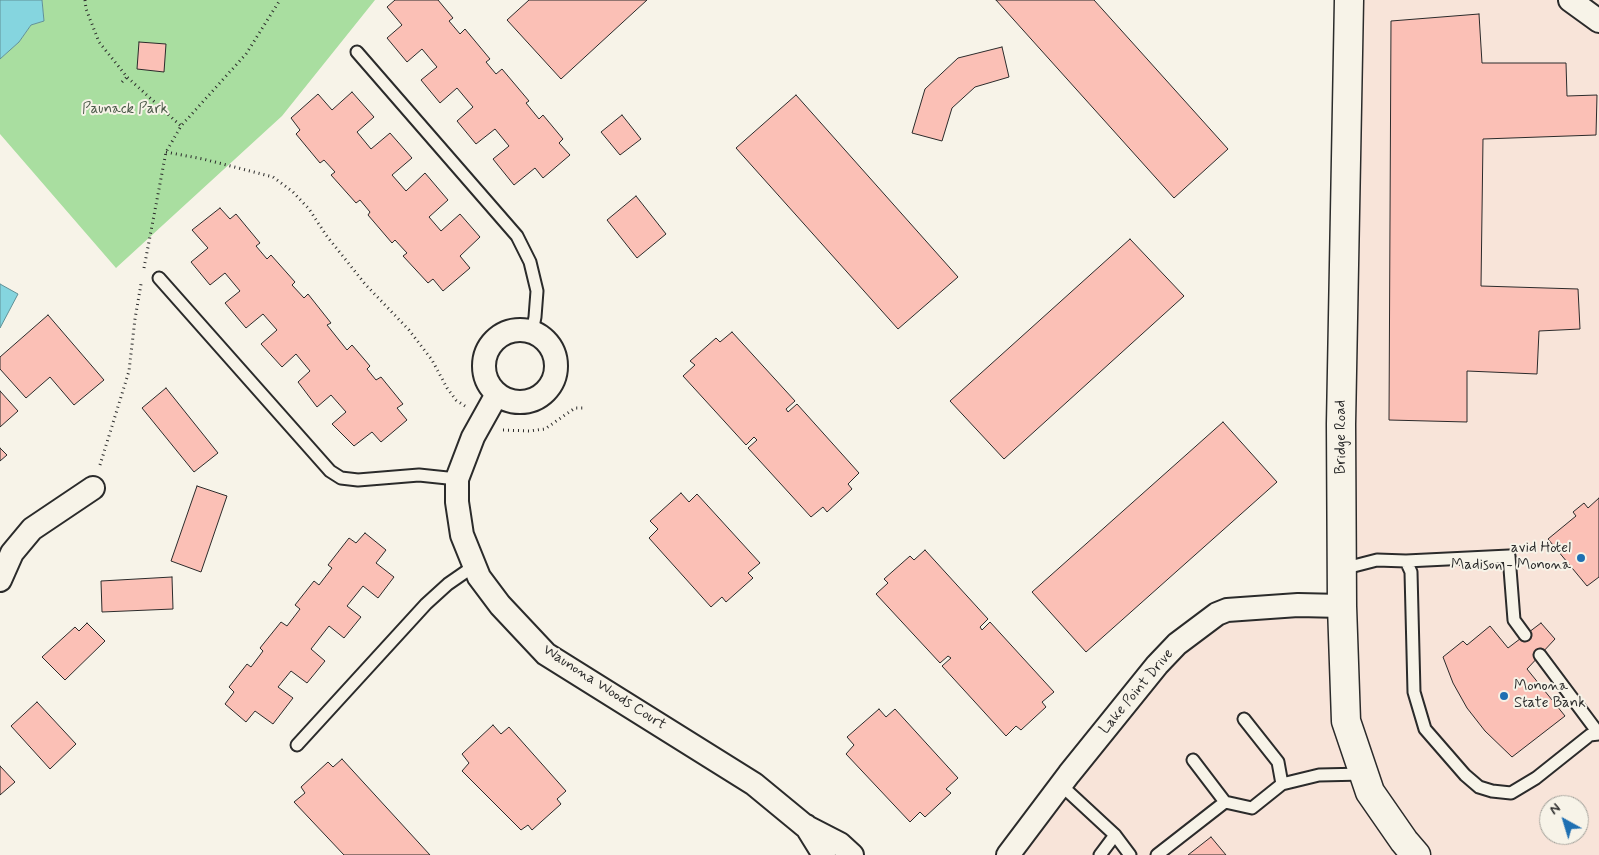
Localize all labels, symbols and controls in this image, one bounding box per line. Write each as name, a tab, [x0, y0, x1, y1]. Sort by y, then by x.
park label: Paunack Park	[82, 101, 168, 119]
street label: Bridge Road	[1333, 400, 1351, 474]
place label: avid Hotel Madison - Monona	[1451, 540, 1571, 575]
marker: avid Hotel Madison - Monona	[1575, 552, 1587, 564]
street label: Waunona Woods Court	[539, 641, 669, 735]
street label: Lake Point Drive	[1096, 646, 1178, 738]
place label: Monona State Bank	[1514, 678, 1586, 713]
marker: Monona State Bank	[1498, 690, 1510, 702]
north arrow	[1539, 795, 1589, 845]
text: N	[1546, 799, 1564, 819]

